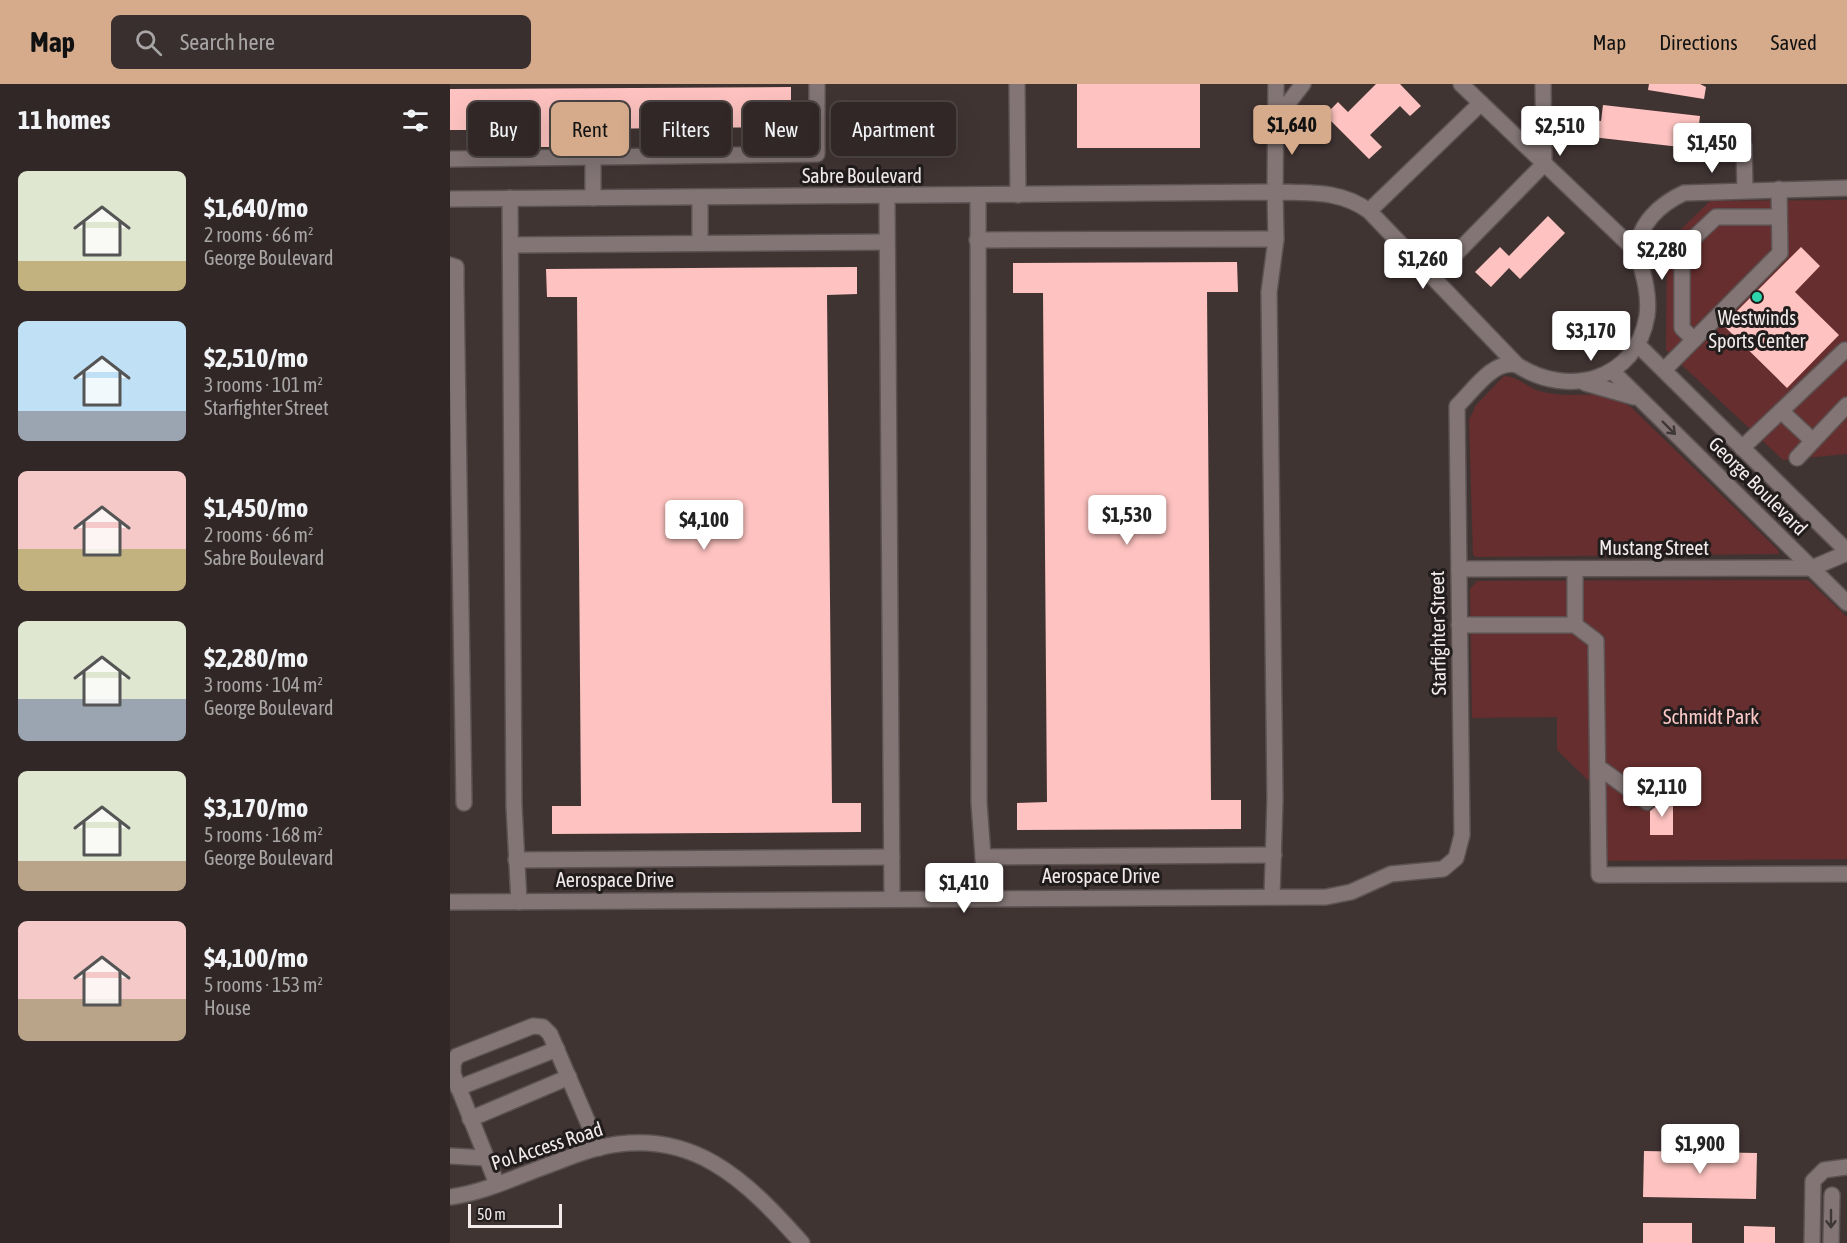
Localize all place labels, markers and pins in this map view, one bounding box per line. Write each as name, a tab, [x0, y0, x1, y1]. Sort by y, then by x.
pin: $1,640	[1243, 105, 1341, 156]
pin: $2,510	[1511, 106, 1609, 157]
pin: $1,450	[1663, 123, 1761, 174]
pin: $2,280	[1613, 230, 1711, 281]
pin: $1,260	[1374, 239, 1472, 290]
marker: Westwinds Sports Center	[1750, 290, 1764, 304]
place label: Westwinds Sports Center	[1709, 306, 1807, 352]
pin: $3,170	[1542, 311, 1640, 362]
pin: $1,530	[1078, 495, 1176, 546]
pin: $4,100	[655, 500, 753, 551]
pin: $2,110	[1613, 767, 1711, 818]
pin: $1,410	[915, 863, 1013, 914]
pin: $1,900	[1651, 1124, 1749, 1175]

